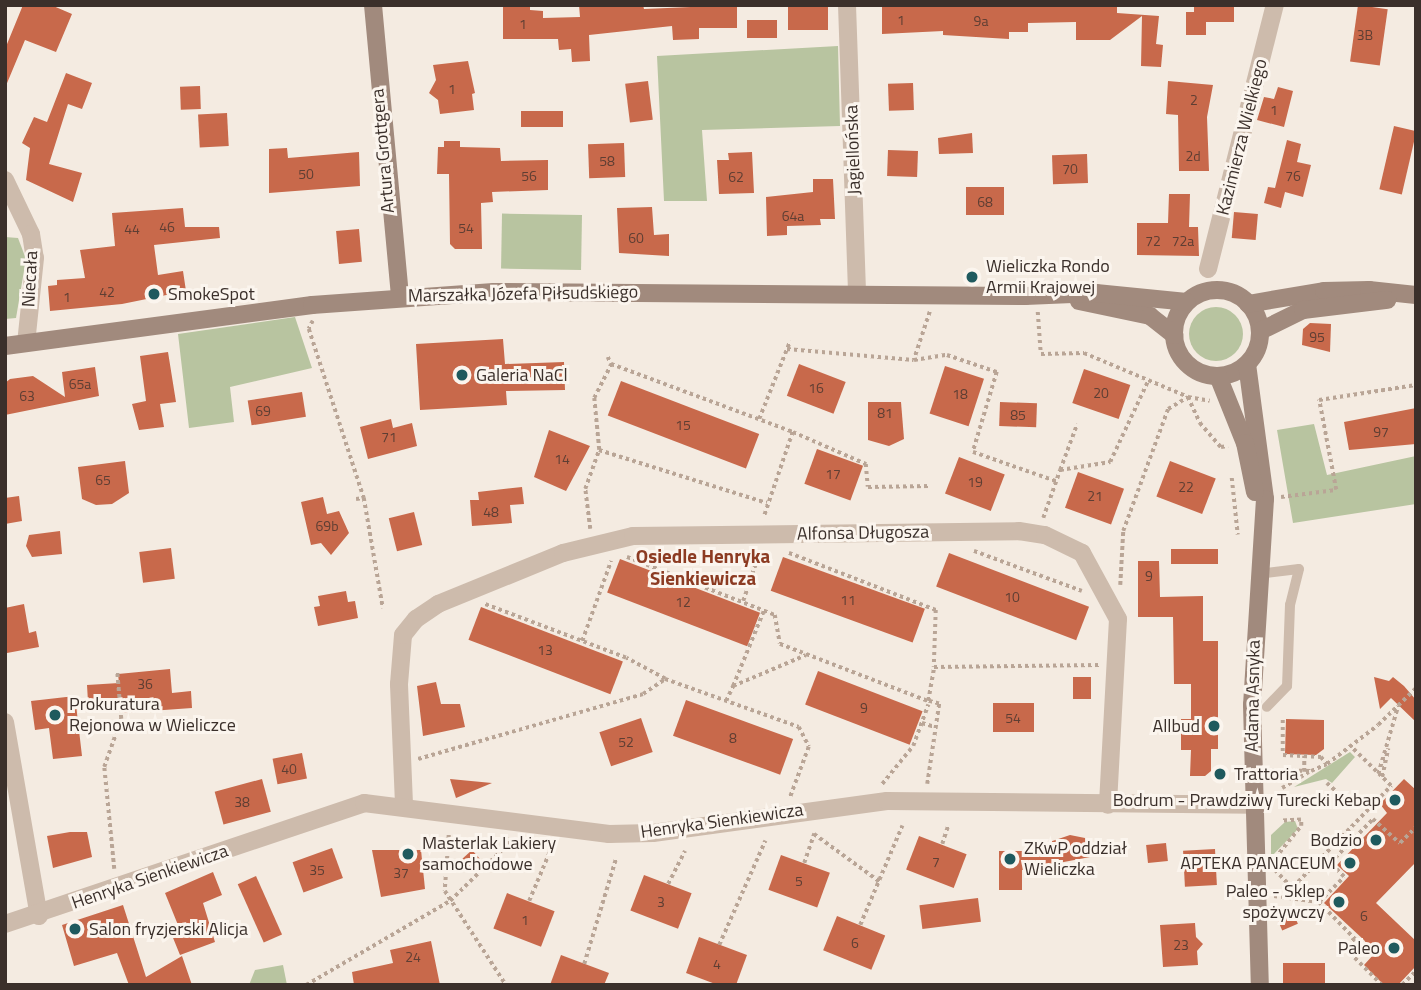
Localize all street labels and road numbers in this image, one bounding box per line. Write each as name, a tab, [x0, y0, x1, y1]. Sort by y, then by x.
street label: Kazimierza Wielkiego	[1212, 57, 1272, 217]
street label: Artura Grottgera	[367, 88, 399, 214]
street label: Jagiellońska	[841, 105, 865, 195]
street label: Niecała	[18, 250, 42, 308]
street label: Marszałka Józefa Piłsudskiego	[408, 281, 638, 307]
street label: Alfonsa Długosza	[797, 521, 929, 545]
street label: Adama Asnyka	[1241, 640, 1265, 752]
street label: Henryka Sienkiewicza	[639, 799, 805, 843]
street label: Henryka Sienkiewicza	[69, 840, 231, 914]

